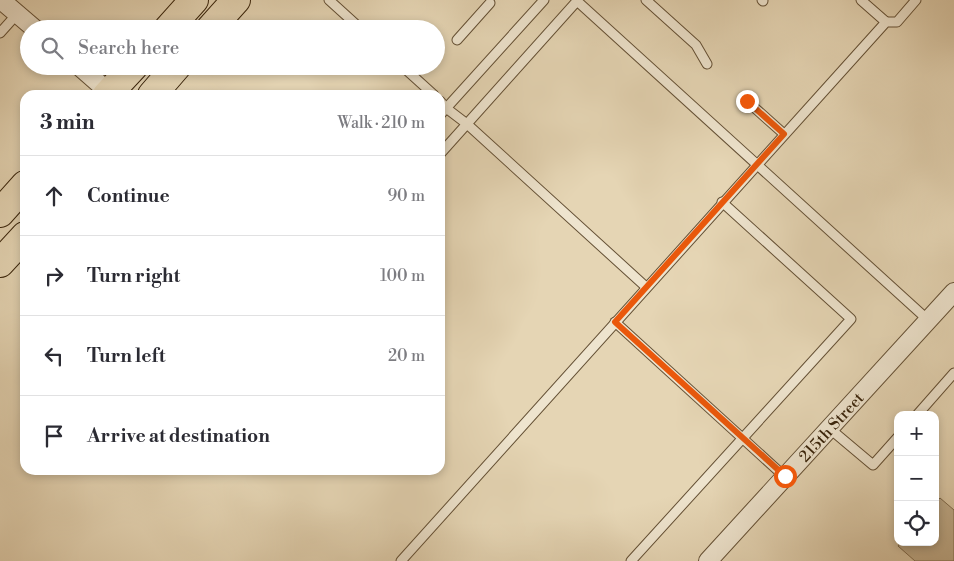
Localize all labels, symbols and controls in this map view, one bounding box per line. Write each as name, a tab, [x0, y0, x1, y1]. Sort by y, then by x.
search box	[20, 20, 445, 75]
icon: search	[38, 34, 66, 62]
text: Search here	[78, 36, 179, 60]
route end	[736, 90, 759, 113]
text: 3 min	[40, 110, 95, 136]
text: Walk · 210 m	[337, 113, 425, 133]
icon: ahead	[40, 182, 68, 210]
text: Continue	[87, 184, 170, 208]
text: 90 m	[387, 186, 425, 206]
icon: right	[40, 262, 68, 290]
text: Turn right	[87, 264, 180, 288]
text: 100 m	[380, 266, 425, 286]
icon: left	[40, 342, 68, 370]
text: Turn left	[87, 344, 166, 368]
text: 20 m	[388, 346, 425, 366]
street label: 215th Street	[795, 388, 869, 466]
map controls	[894, 411, 939, 546]
button: +	[894, 411, 939, 456]
icon: arrive	[40, 422, 68, 450]
text: Arrive at destination	[87, 424, 270, 448]
button: −	[894, 456, 939, 501]
route start	[774, 465, 797, 488]
button: locate	[894, 501, 939, 546]

